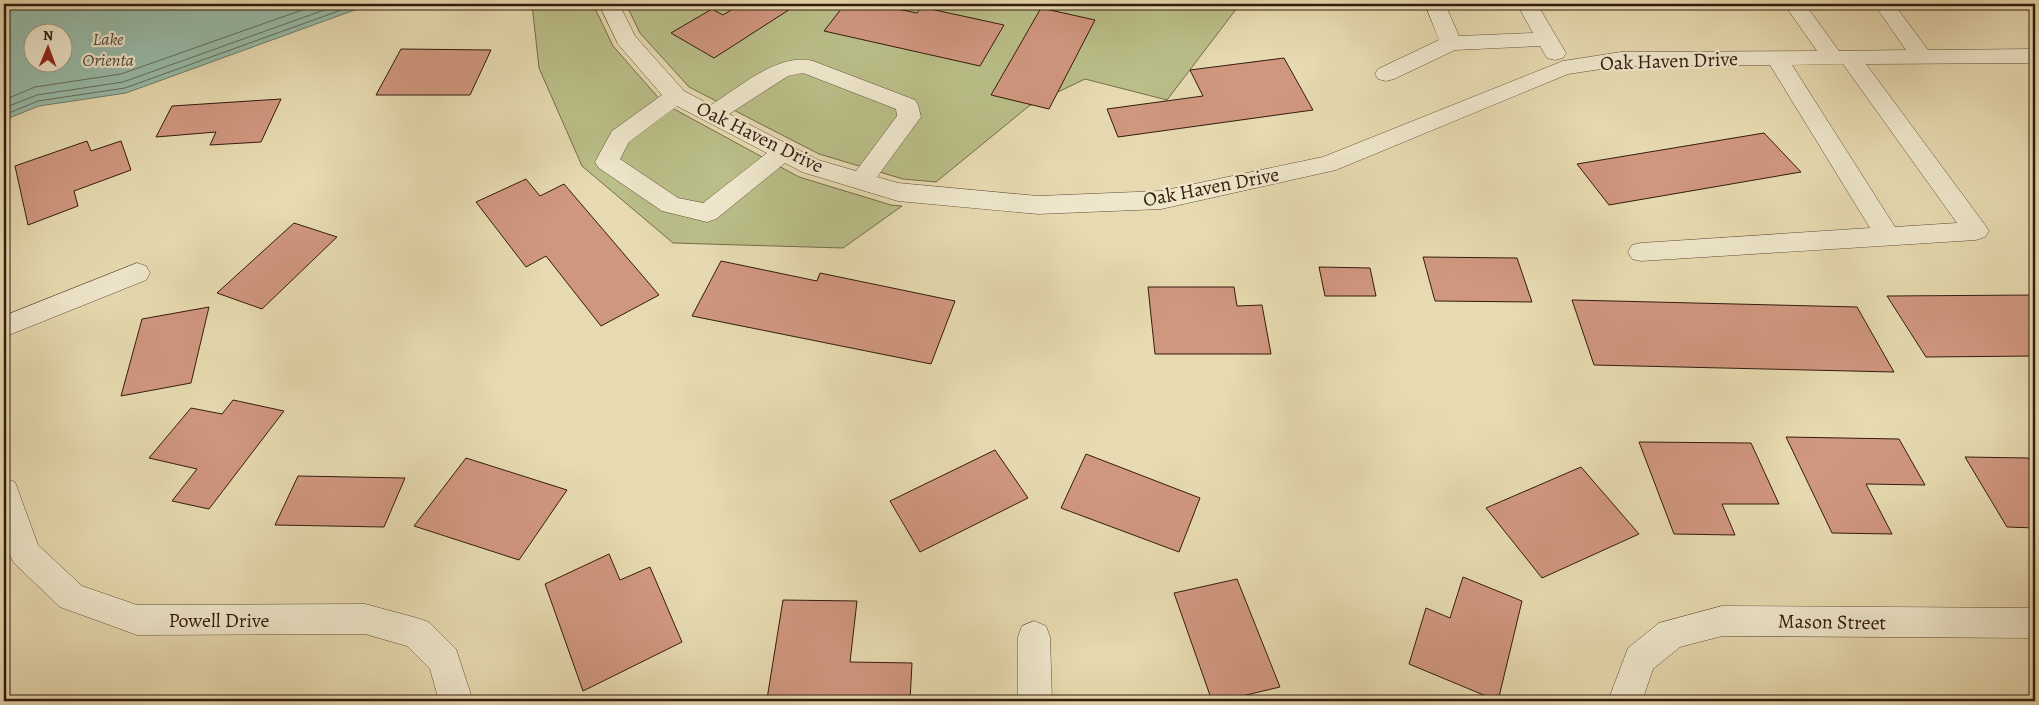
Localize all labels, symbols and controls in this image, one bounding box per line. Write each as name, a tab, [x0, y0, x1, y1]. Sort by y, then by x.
north arrow	[22, 22, 72, 72]
text: N	[43, 26, 53, 45]
water label: Lake Orienta	[82, 27, 134, 72]
street label: Oak Haven Drive	[1600, 45, 1738, 77]
street label: Oak Haven Drive	[692, 95, 828, 179]
street label: Oak Haven Drive	[1141, 161, 1281, 213]
street label: Powell Drive	[168, 607, 270, 634]
street label: Mason Street	[1778, 608, 1887, 636]

